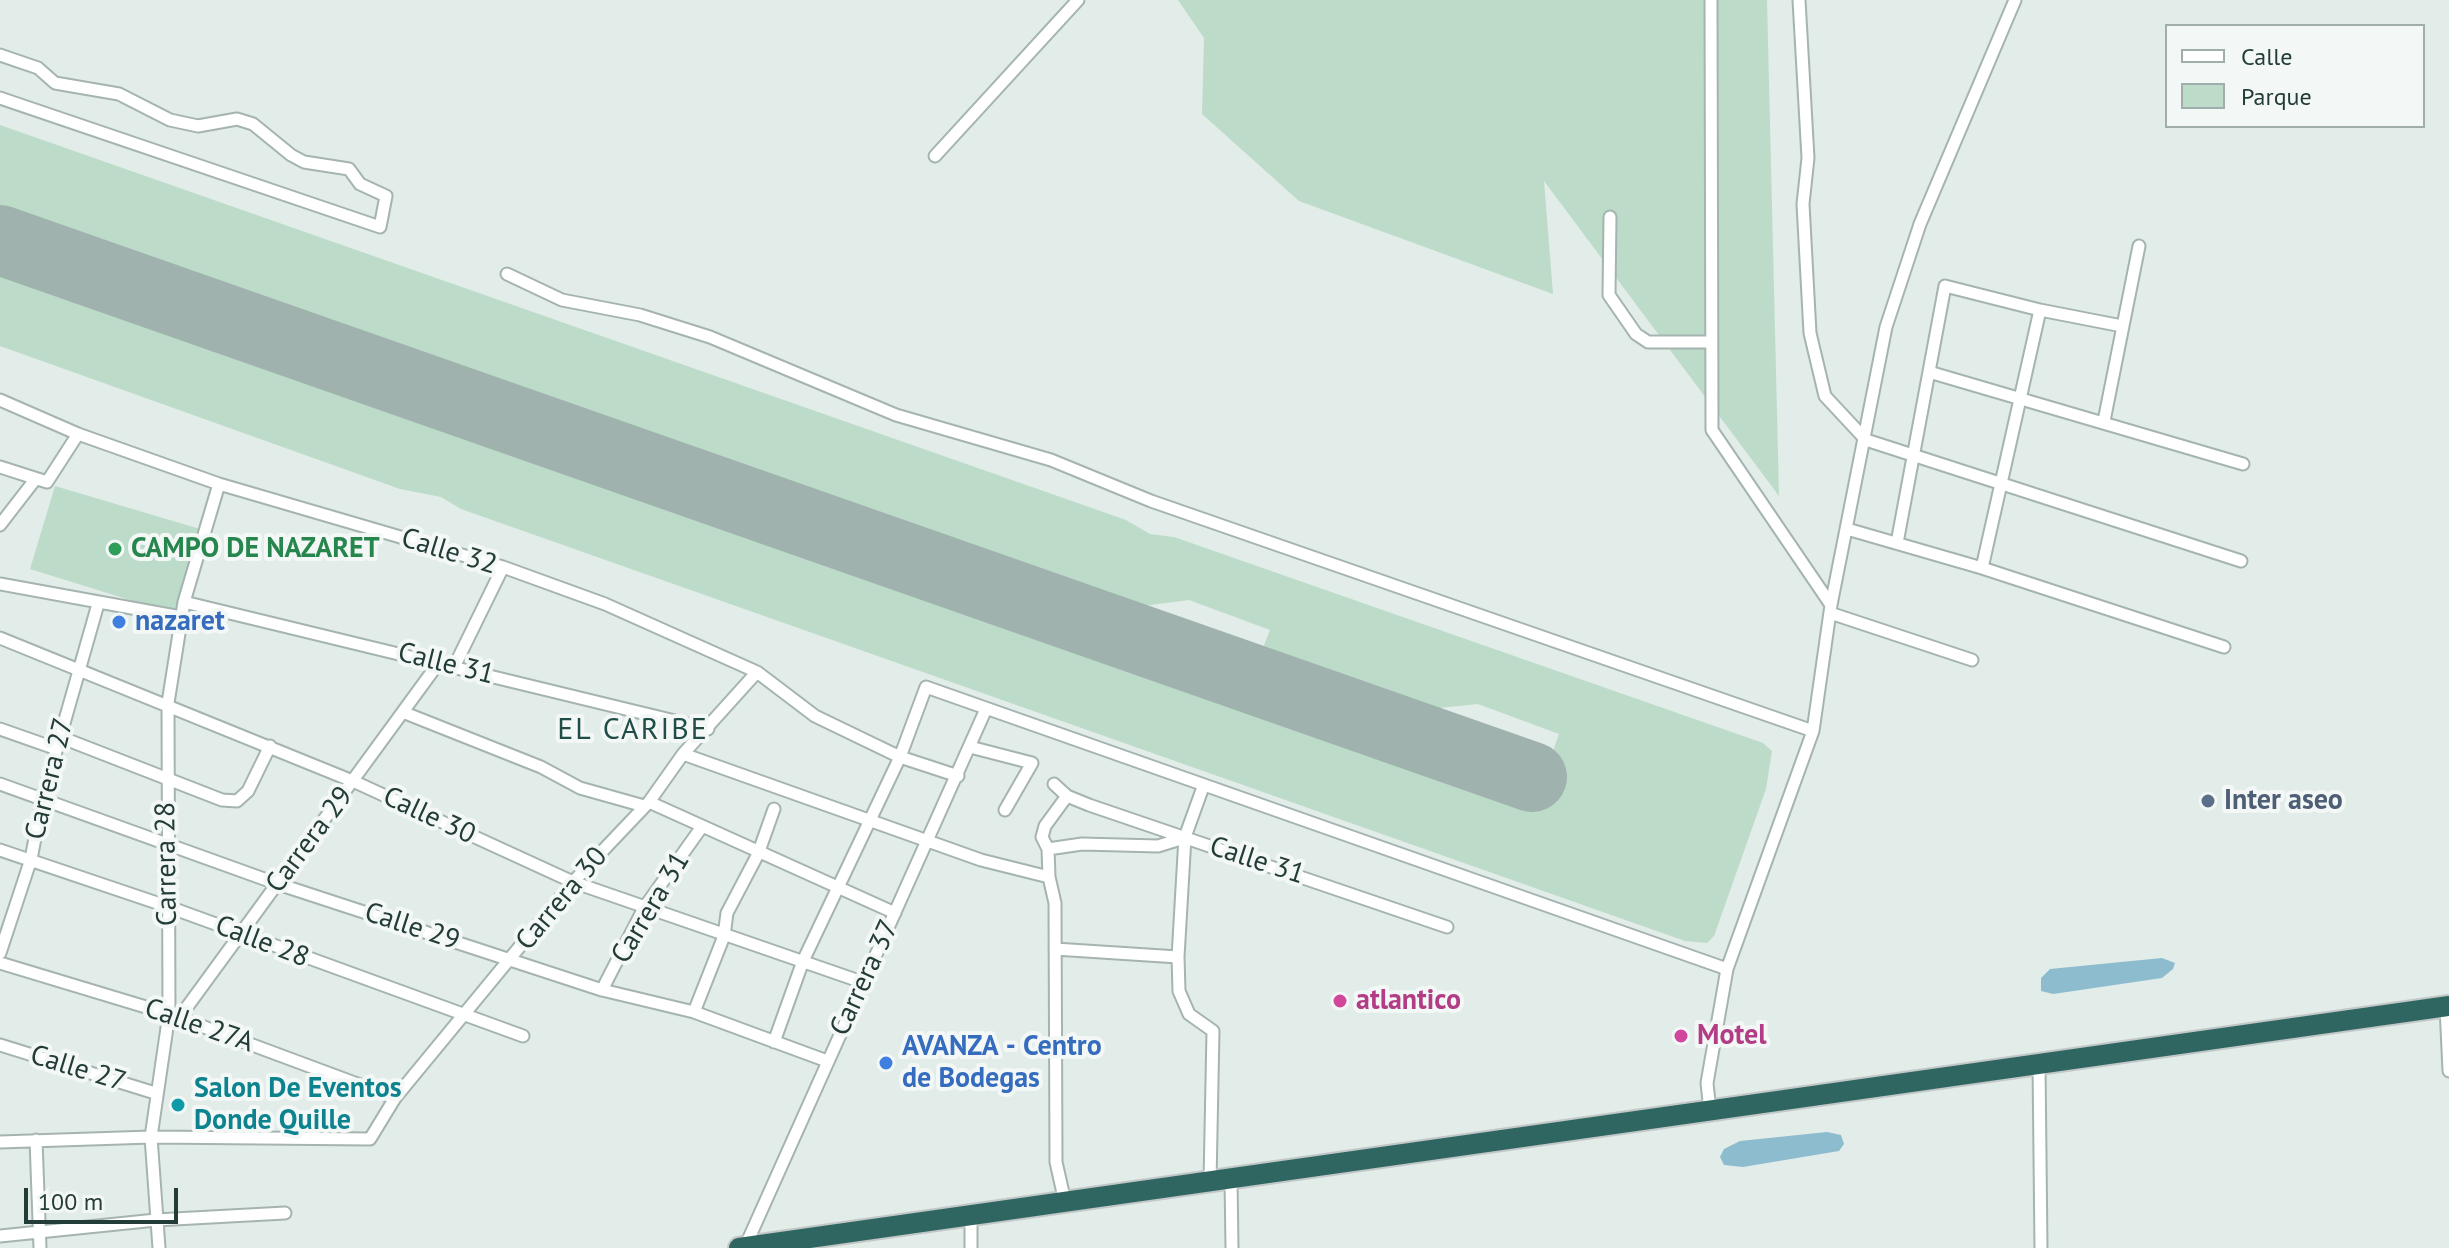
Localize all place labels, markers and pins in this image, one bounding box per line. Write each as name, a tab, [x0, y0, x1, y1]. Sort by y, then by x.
place label: CAMPO DE NAZARET	[131, 532, 380, 566]
marker: CAMPO DE NAZARET	[106, 540, 124, 558]
place label: nazaret	[135, 605, 225, 639]
marker: nazaret	[110, 613, 128, 631]
place label: Inter aseo	[2224, 784, 2343, 818]
marker: Inter aseo	[2199, 792, 2217, 810]
place label: atlantico	[1356, 984, 1461, 1018]
marker: atlantico	[1331, 992, 1349, 1010]
place label: Motel	[1697, 1019, 1767, 1053]
marker: Motel	[1672, 1027, 1690, 1045]
place label: AVANZA - Centro de Bodegas	[902, 1030, 1102, 1096]
marker: AVANZA - Centro de Bodegas	[877, 1054, 895, 1072]
place label: Salon De Eventos Donde Quille	[194, 1072, 402, 1138]
marker: Salon De Eventos Donde Quille	[169, 1096, 187, 1114]

